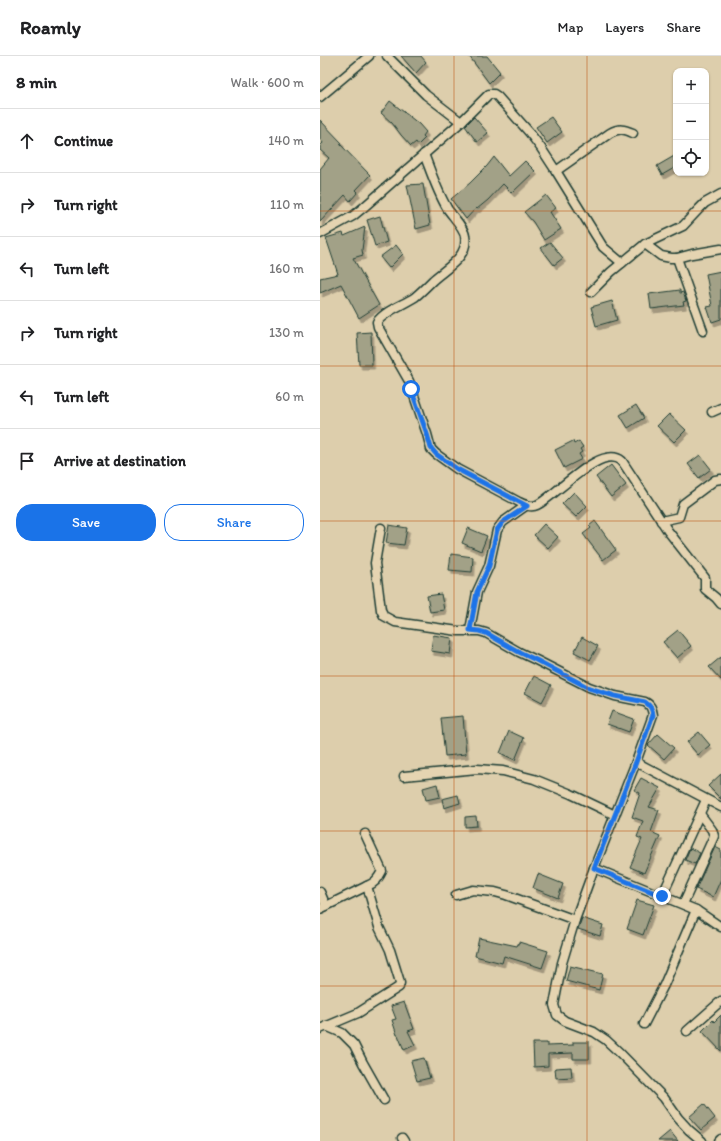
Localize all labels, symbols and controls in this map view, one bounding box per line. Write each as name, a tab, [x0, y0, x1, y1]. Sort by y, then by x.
text: Roamly	[20, 16, 81, 39]
text: Map	[558, 19, 583, 36]
text: Layers	[605, 19, 644, 36]
text: Share	[666, 19, 701, 36]
map controls	[673, 68, 709, 176]
button: +	[673, 68, 709, 104]
text: 8 min	[16, 72, 57, 92]
text: Walk · 600 m	[231, 75, 304, 90]
button: −	[673, 104, 709, 140]
icon: ahead	[16, 130, 38, 152]
text: Continue	[54, 132, 113, 150]
text: 140 m	[268, 133, 304, 148]
button: locate	[673, 140, 709, 176]
icon: right	[16, 194, 38, 216]
text: Turn right	[54, 196, 118, 214]
text: 110 m	[270, 197, 304, 212]
icon: left	[16, 258, 38, 280]
text: Turn left	[54, 260, 109, 278]
text: 160 m	[269, 261, 304, 276]
icon: right	[16, 322, 38, 344]
text: Turn right	[54, 324, 118, 342]
text: 130 m	[269, 325, 304, 340]
route start	[402, 380, 420, 398]
icon: left	[16, 386, 38, 408]
text: Turn left	[54, 388, 109, 406]
text: 60 m	[275, 389, 304, 404]
icon: arrive	[16, 450, 38, 472]
text: Arrive at destination	[54, 452, 186, 470]
button: Save	[16, 504, 156, 541]
button: Share	[164, 504, 304, 541]
route end	[653, 887, 671, 905]

